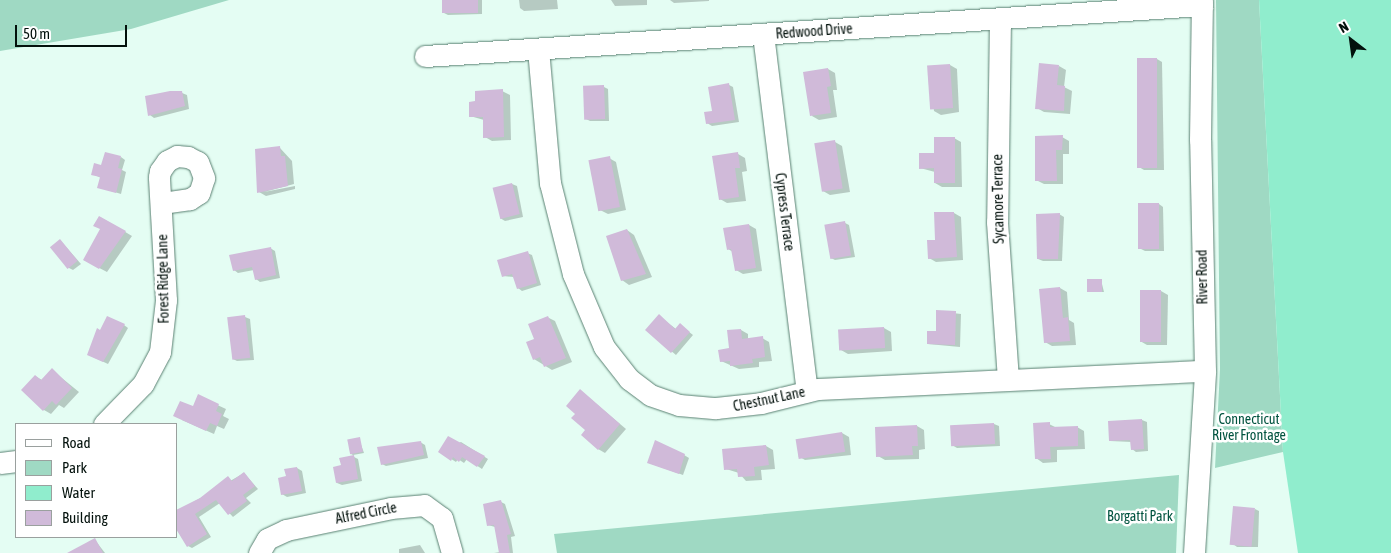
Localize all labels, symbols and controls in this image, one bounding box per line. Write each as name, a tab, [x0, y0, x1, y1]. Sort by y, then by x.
scale bar	[18, 15, 130, 47]
north arrow	[1326, 15, 1376, 65]
text: N	[1336, 18, 1351, 36]
street label: Redwood Drive	[775, 20, 853, 42]
text: 50 m	[23, 25, 50, 42]
street label: Sycamore Terrace	[989, 154, 1007, 244]
street label: Cypress Terrace	[772, 172, 798, 252]
street label: Forest Ridge Lane	[154, 234, 172, 324]
street label: River Road	[1193, 249, 1211, 305]
street label: Chestnut Lane	[732, 383, 806, 415]
park label: Connecticut River Frontage	[1212, 411, 1286, 444]
legend	[15, 423, 178, 538]
text: Road	[62, 434, 91, 451]
text: Park	[62, 459, 87, 476]
text: Water	[62, 484, 95, 501]
street label: Alfred Circle	[334, 499, 398, 527]
park label: Borgatti Park	[1107, 508, 1173, 524]
text: Building	[62, 509, 108, 526]

